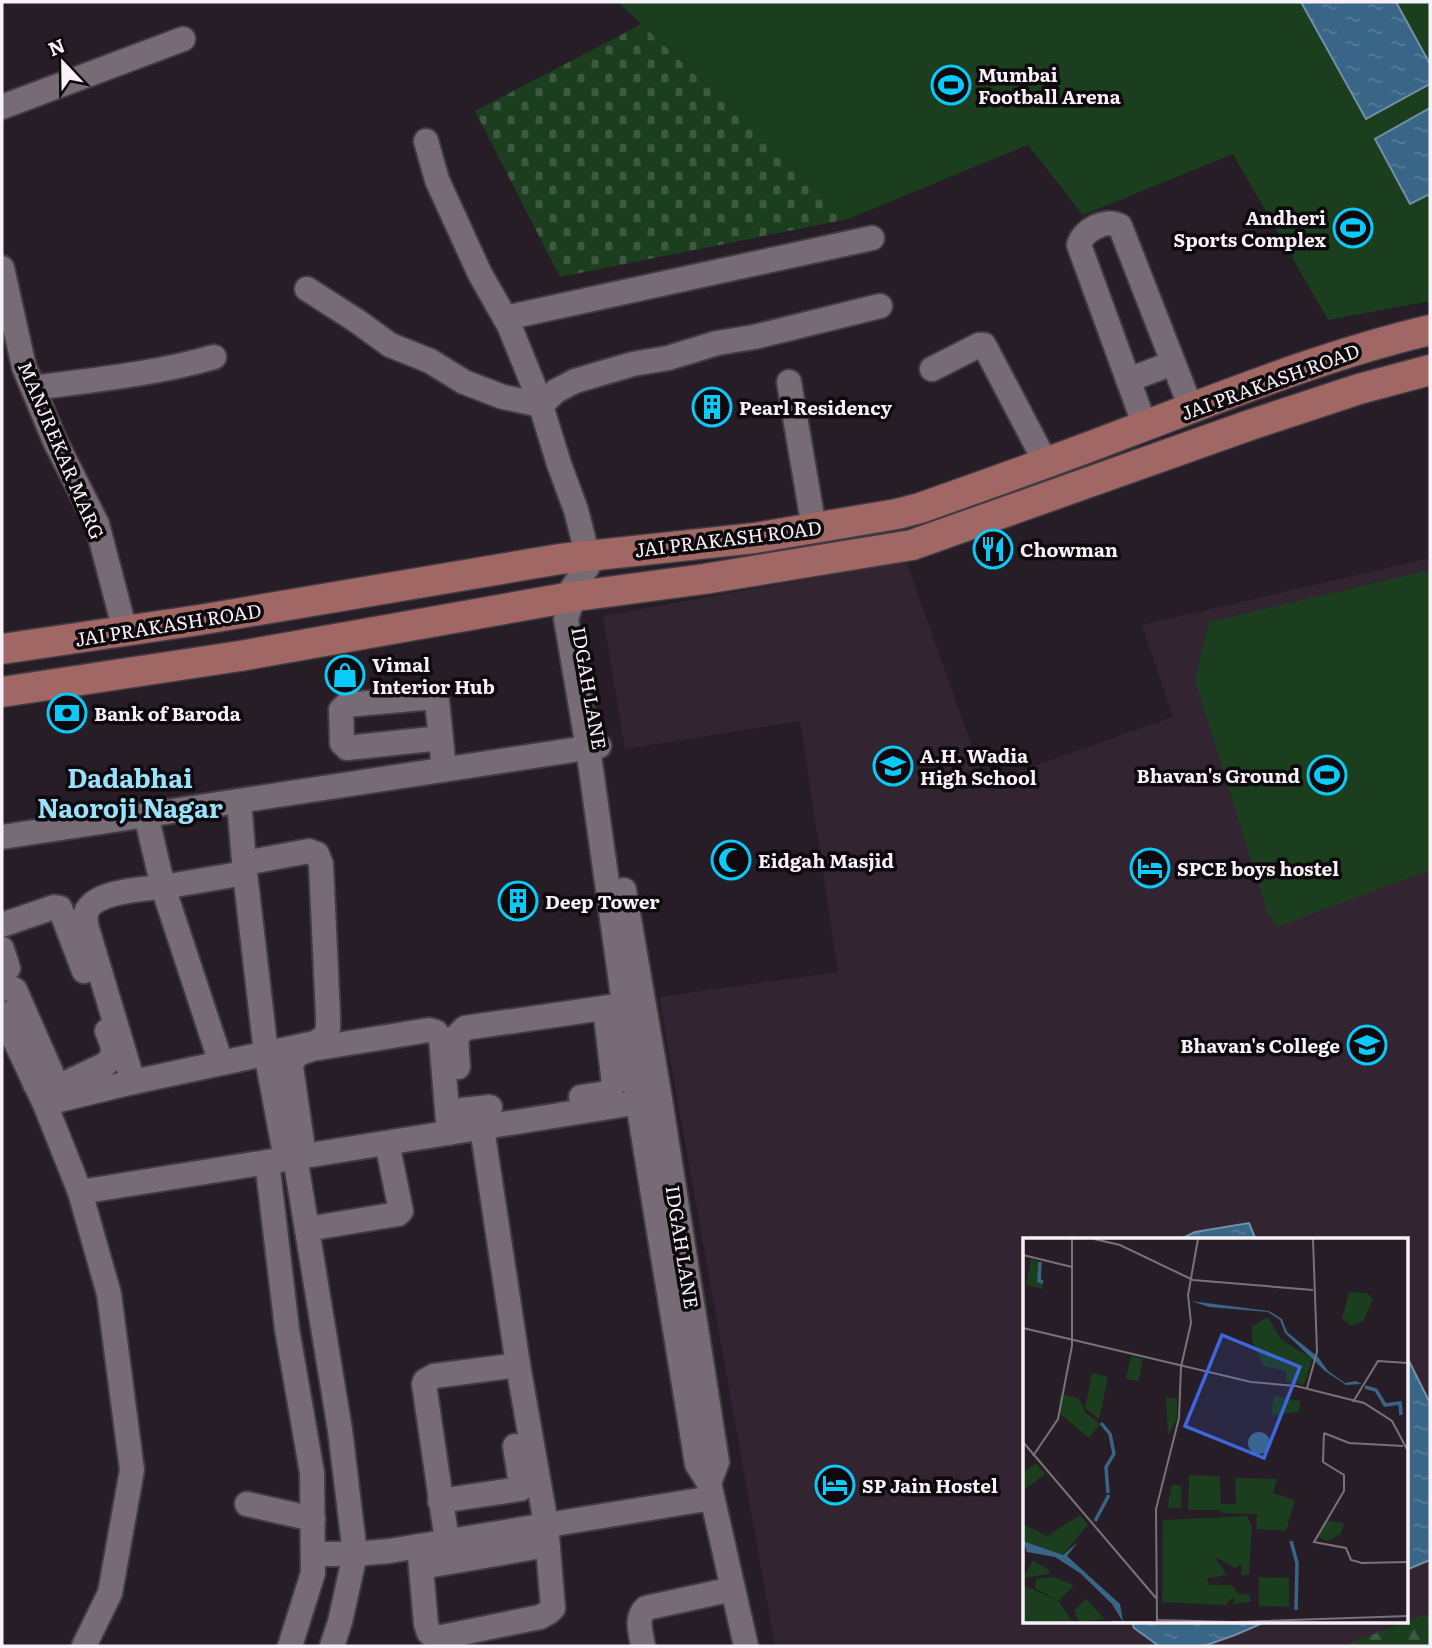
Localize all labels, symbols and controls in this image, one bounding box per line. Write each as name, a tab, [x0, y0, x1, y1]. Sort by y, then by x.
north arrow	[28, 28, 98, 98]
text: N	[44, 30, 69, 62]
place label: Mumbai Football Arena	[978, 60, 1121, 110]
sports icon: Mumbai Football Arena	[930, 64, 972, 106]
place label: Andheri Sports Complex	[1174, 203, 1327, 253]
sports icon: Andheri Sports Complex	[1332, 207, 1374, 249]
street label: JAI PRAKASH ROAD	[1177, 336, 1363, 426]
street label: MANJREKAR MARG	[12, 357, 112, 543]
building icon: Pearl Residency	[691, 386, 733, 428]
place label: Pearl Residency	[739, 393, 893, 421]
street label: JAI PRAKASH ROAD	[633, 513, 823, 563]
restaurant icon: Chowman	[972, 528, 1014, 570]
place label: Chowman	[1020, 535, 1118, 563]
street label: JAI PRAKASH ROAD	[73, 595, 263, 653]
street label: IDGAH LANE	[565, 624, 615, 752]
place label: Vimal Interior Hub	[372, 650, 495, 700]
shop icon: Vimal Interior Hub	[324, 654, 366, 696]
bank icon: Bank of Baroda	[46, 692, 88, 734]
place label: Bank of Baroda	[94, 699, 241, 727]
place label: A.H. Wadia High School	[920, 741, 1037, 791]
school or university icon: A.H. Wadia High School	[872, 745, 914, 787]
sports icon: Bhavan's Ground	[1306, 754, 1348, 796]
district label: Dadabhai Naoroji Nagar	[37, 757, 223, 826]
place label: Bhavan's Ground	[1137, 761, 1300, 789]
mosque icon: Eidgah Masjid	[710, 839, 752, 881]
place label: Eidgah Masjid	[758, 846, 894, 874]
hotel icon: SPCE boys hostel	[1129, 847, 1171, 889]
place label: SPCE boys hostel	[1177, 854, 1339, 882]
building icon: Deep Tower	[497, 880, 539, 922]
place label: Deep Tower	[545, 887, 660, 915]
school or university icon: Bhavan's College	[1346, 1024, 1388, 1066]
place label: Bhavan's College	[1180, 1031, 1340, 1059]
street label: IDGAH LANE	[659, 1183, 707, 1311]
inset map	[1023, 1238, 1408, 1624]
hotel icon: SP Jain Hostel	[814, 1464, 856, 1506]
place label: SP Jain Hostel	[862, 1471, 998, 1499]

